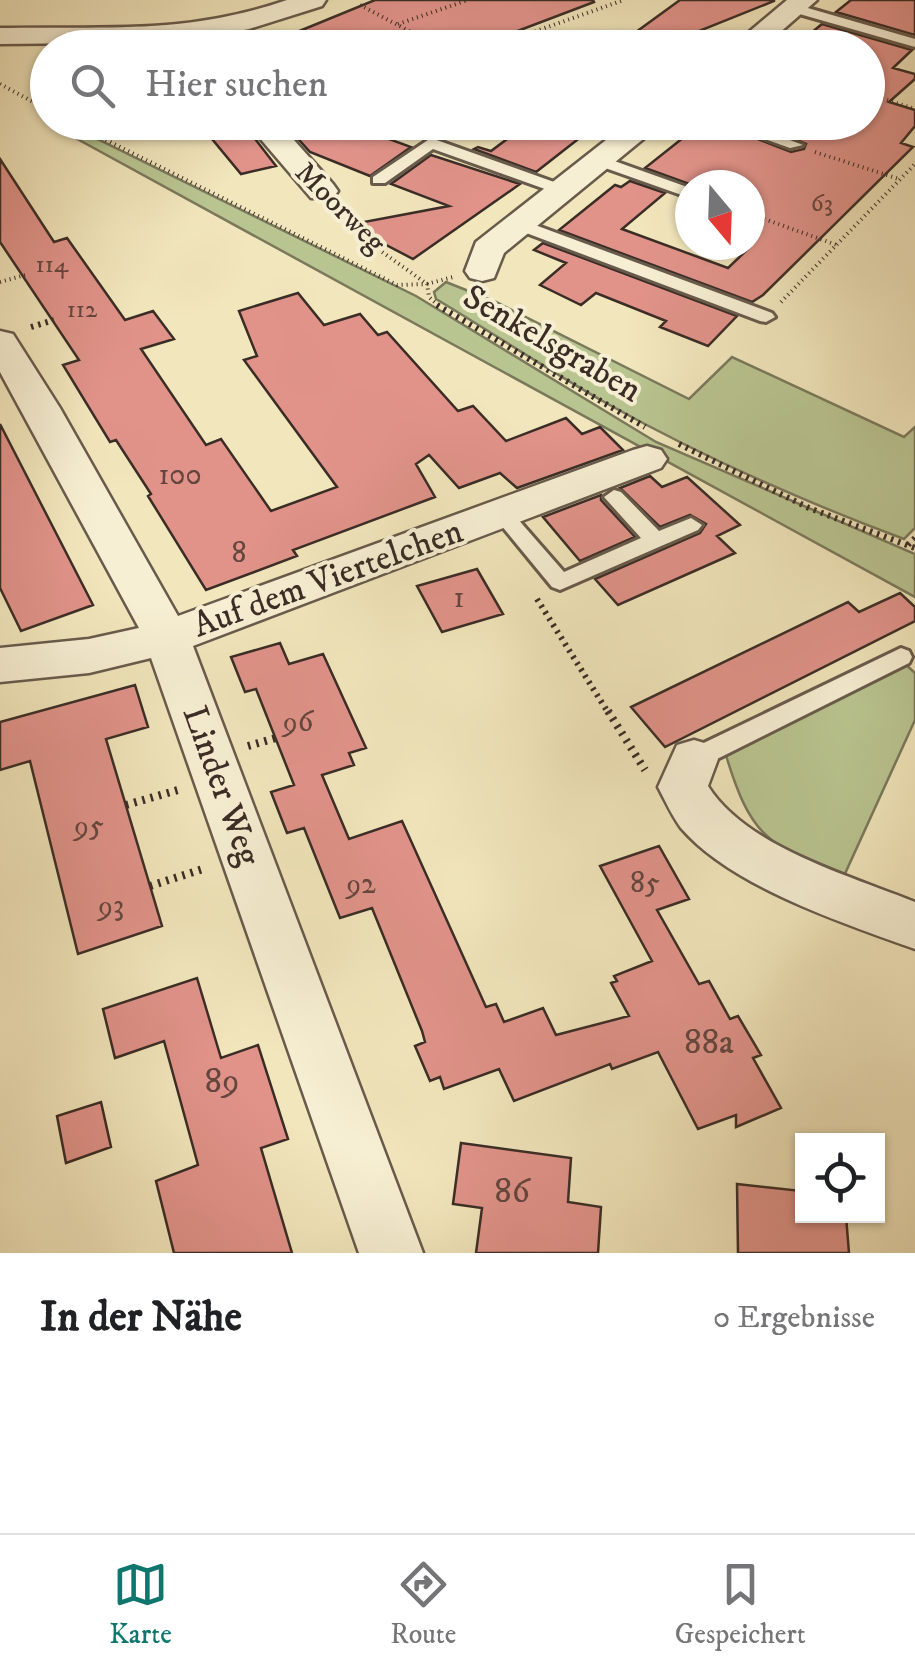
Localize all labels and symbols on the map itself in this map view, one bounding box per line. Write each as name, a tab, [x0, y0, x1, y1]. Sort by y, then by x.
street label: Moorweg	[287, 155, 394, 262]
north arrow	[675, 170, 765, 260]
house number: 63	[811, 188, 833, 219]
house number: 114	[36, 249, 69, 280]
street label: Senkelsgraben	[455, 275, 649, 413]
house number: 112	[67, 294, 98, 325]
house number: 100	[158, 457, 202, 494]
street label: Auf dem Viertelchen	[187, 510, 469, 648]
house number: 8	[231, 535, 247, 572]
house number: 1	[453, 580, 465, 617]
street label: Linder Weg	[172, 700, 271, 873]
house number: 96	[281, 704, 315, 741]
house number: 95	[72, 808, 104, 845]
house number: 85	[630, 865, 660, 902]
house number: 92	[344, 866, 376, 903]
house number: 93	[96, 888, 124, 925]
house number: 88a	[684, 1021, 734, 1065]
house number: 89	[205, 1060, 239, 1104]
house number: 86	[494, 1170, 532, 1214]

